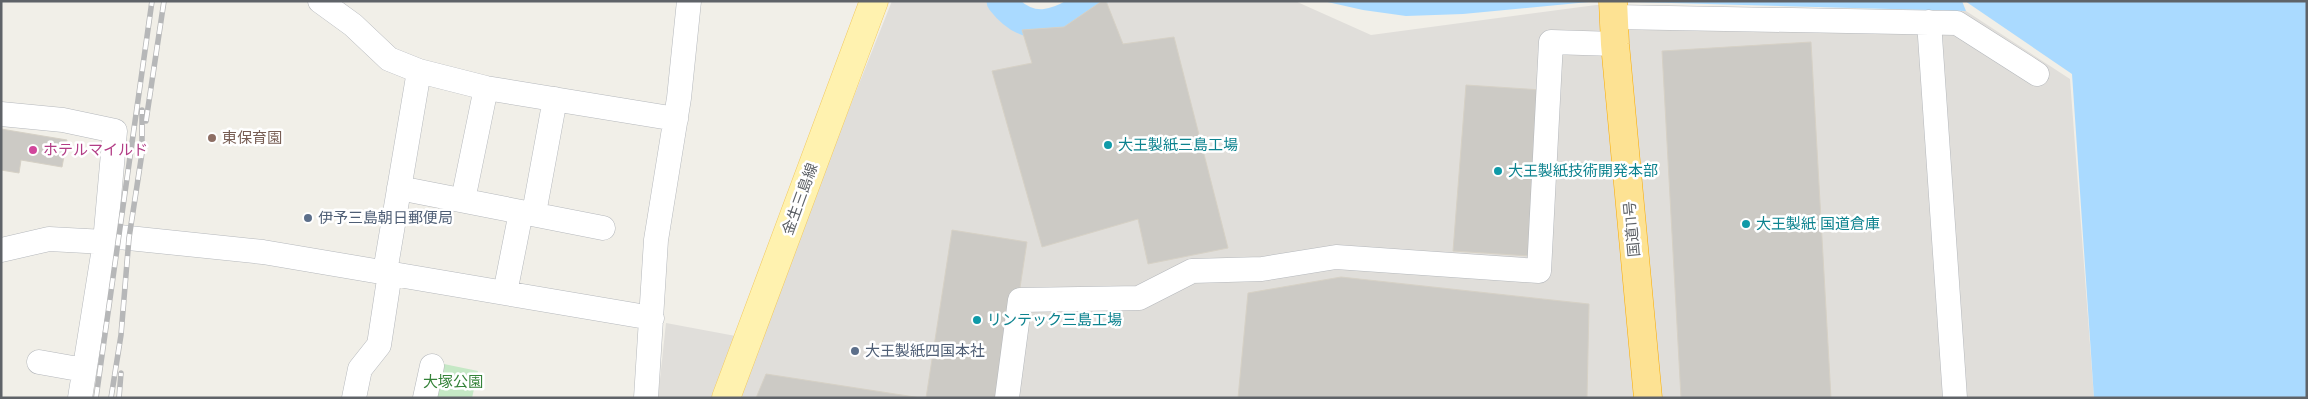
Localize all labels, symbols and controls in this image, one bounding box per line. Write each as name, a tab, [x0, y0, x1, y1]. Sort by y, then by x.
place label: 東保育園	[222, 128, 282, 147]
marker: 東保育園	[206, 132, 218, 144]
place label: 大王製紙三島工場	[1118, 135, 1238, 154]
marker: 大王製紙三島工場	[1102, 139, 1114, 151]
place label: ホテルマイルド	[43, 140, 148, 159]
marker: ホテルマイルド	[27, 144, 39, 156]
street label: 金生三島線	[778, 160, 821, 237]
place label: 大王製紙技術開発本部	[1508, 161, 1658, 180]
marker: 大王製紙技術開発本部	[1492, 165, 1504, 177]
street label: 国道11号	[1620, 200, 1643, 258]
place label: 伊予三島朝日郵便局	[318, 208, 453, 227]
marker: 伊予三島朝日郵便局	[302, 212, 314, 224]
place label: 大王製紙 国道倉庫	[1756, 214, 1880, 233]
marker: 大王製紙 国道倉庫	[1740, 218, 1752, 230]
place label: リンテック三島工場	[987, 310, 1122, 329]
marker: リンテック三島工場	[971, 314, 983, 326]
place label: 大王製紙四国本社	[865, 341, 985, 360]
marker: 大王製紙四国本社	[849, 345, 861, 357]
park label: 大塚公園	[423, 372, 483, 391]

